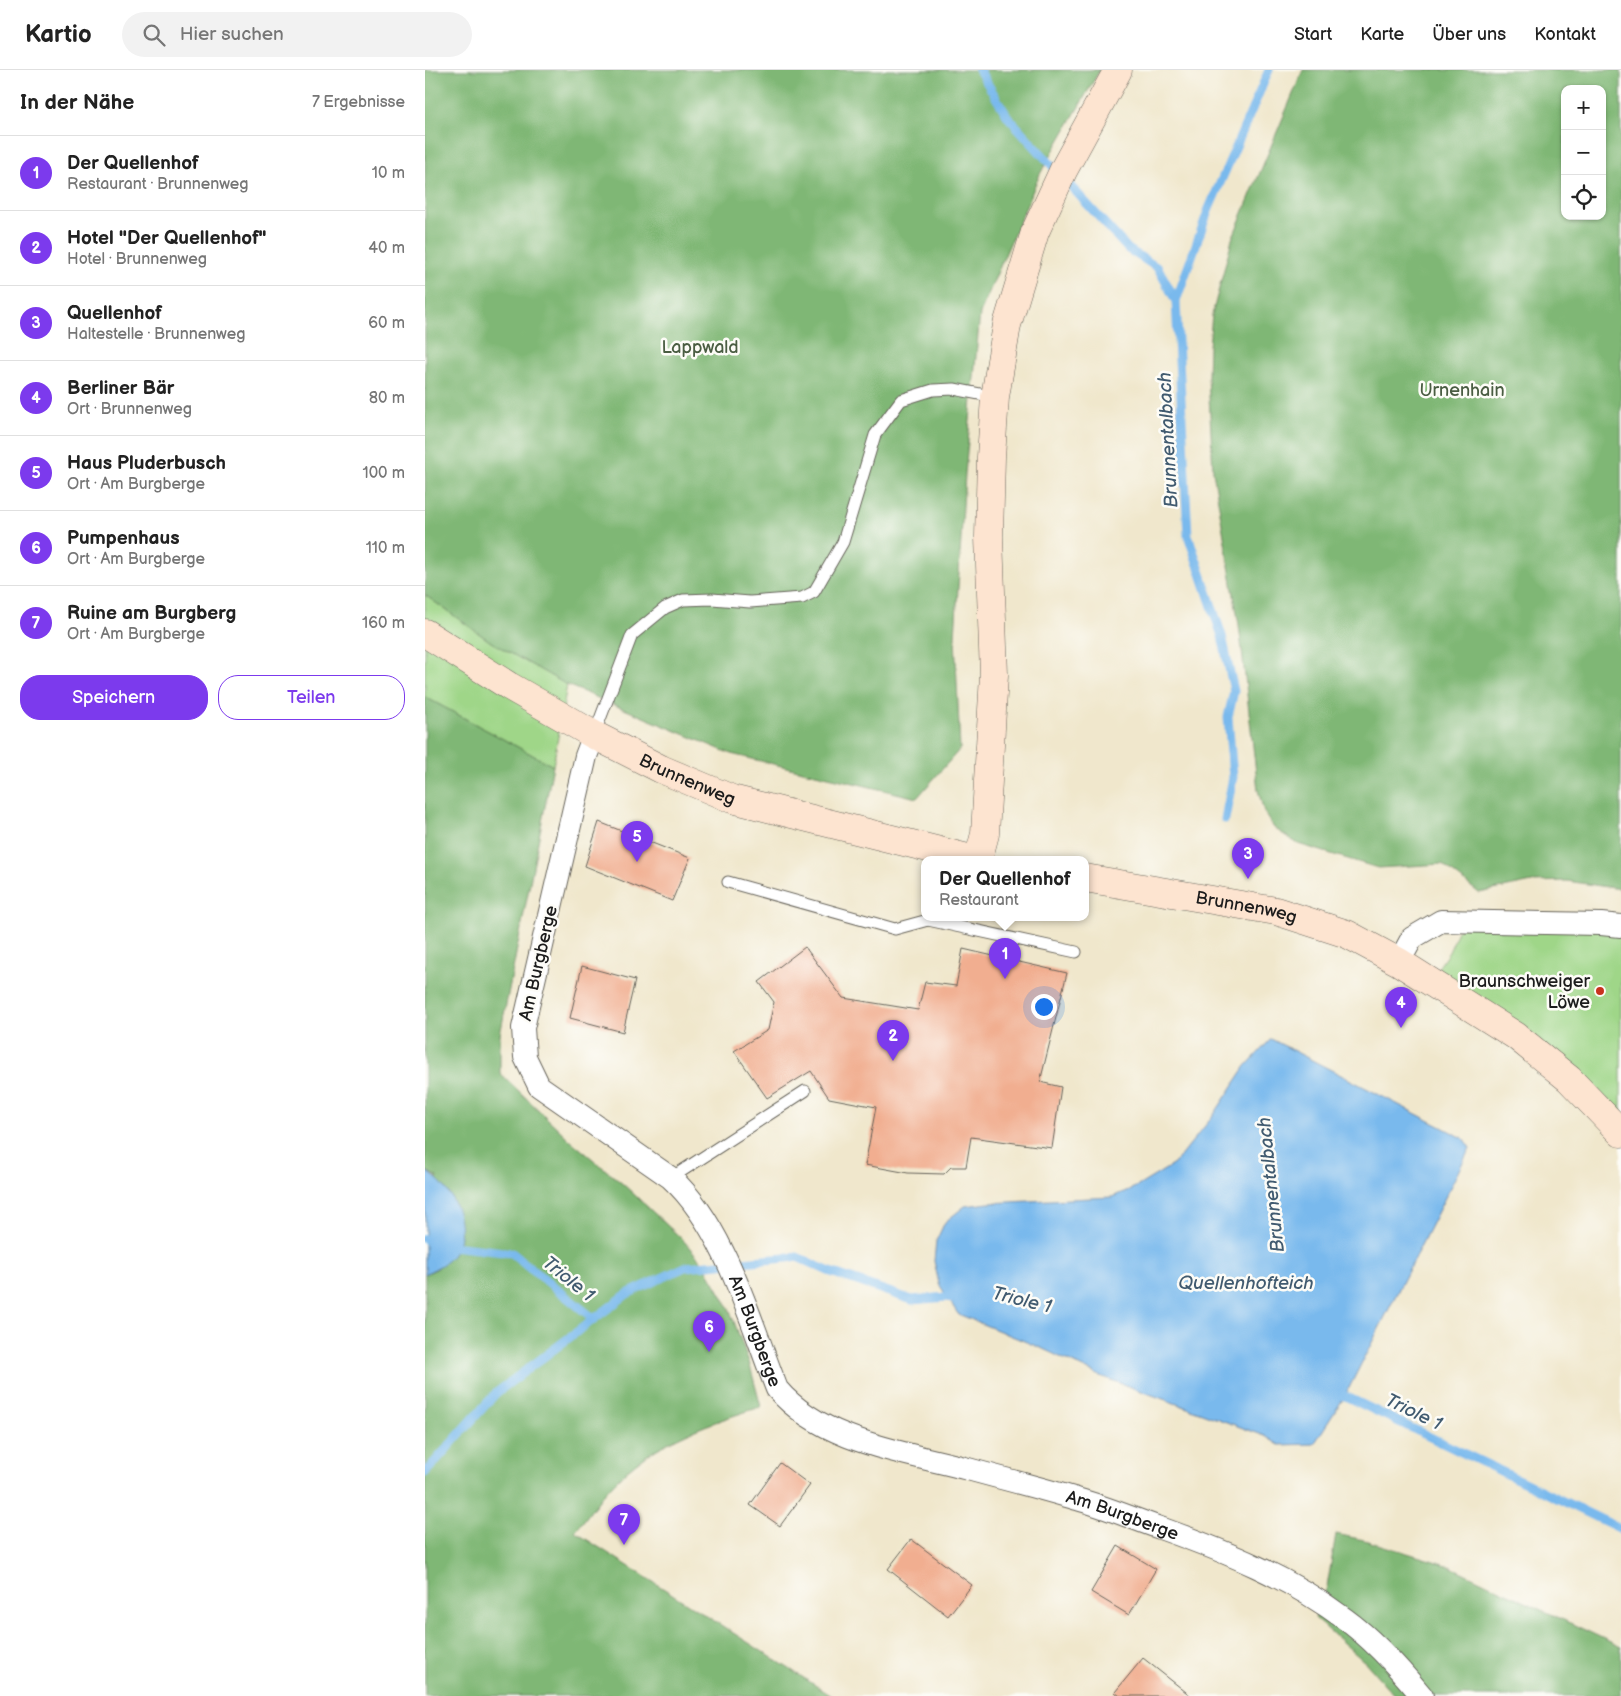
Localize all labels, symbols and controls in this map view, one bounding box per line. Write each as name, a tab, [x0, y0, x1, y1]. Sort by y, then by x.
search box	[122, 12, 472, 57]
text: Kartio	[25, 20, 92, 49]
icon: search	[140, 21, 168, 49]
text: Hier suchen	[180, 23, 284, 46]
text: Start	[1294, 24, 1332, 45]
text: Karte	[1360, 24, 1404, 45]
text: Über uns	[1432, 24, 1506, 45]
text: Kontakt	[1534, 24, 1596, 45]
map controls	[1561, 85, 1606, 220]
button: +	[1561, 85, 1606, 130]
text: In der Nähe	[20, 90, 134, 115]
text: 7 Ergebnisse	[312, 93, 405, 112]
button: −	[1561, 130, 1606, 175]
text: Der Quellenhof	[67, 152, 199, 175]
text: 1	[33, 164, 39, 183]
text: 10 m	[372, 164, 405, 183]
text: Restaurant · Brunnenweg	[67, 175, 249, 194]
button: locate	[1561, 175, 1606, 220]
text: Hotel "Der Quellenhof"	[67, 227, 267, 250]
text: 2	[31, 239, 41, 258]
text: 40 m	[368, 239, 405, 258]
text: Hotel · Brunnenweg	[67, 250, 207, 269]
text: Quellenhof	[67, 302, 162, 325]
text: 3	[31, 314, 41, 333]
text: 60 m	[368, 314, 405, 333]
text: Haltestelle · Brunnenweg	[67, 325, 245, 344]
park label: Lappwald	[661, 337, 739, 358]
water label: Brunnentalbach	[1153, 372, 1184, 508]
text: Berliner Bär	[67, 377, 174, 400]
park label: Urnenhain	[1419, 380, 1505, 401]
text: 4	[31, 389, 41, 408]
text: 80 m	[369, 389, 405, 408]
text: Ort · Brunnenweg	[67, 400, 192, 419]
text: Haus Pluderbusch	[67, 452, 226, 475]
text: 5	[31, 464, 41, 483]
text: 100 m	[362, 464, 405, 483]
text: Ort · Am Burgberge	[67, 475, 205, 494]
text: Pumpenhaus	[67, 527, 179, 550]
text: 6	[31, 539, 41, 558]
text: 110 m	[366, 539, 405, 558]
text: Ort · Am Burgberge	[67, 550, 205, 569]
text: Ruine am Burgberg	[67, 602, 236, 625]
text: 7	[32, 614, 40, 633]
text: 160 m	[362, 614, 405, 633]
text: Ort · Am Burgberge	[67, 625, 205, 644]
button: Speichern	[20, 675, 208, 720]
button: Teilen	[218, 675, 405, 720]
street label: Brunnenweg	[635, 750, 738, 810]
pin: 5	[621, 821, 653, 862]
pin: 3	[1232, 838, 1264, 879]
popup	[921, 856, 1089, 921]
text: Der Quellenhof	[939, 868, 1071, 891]
street label: Brunnenweg	[1194, 887, 1300, 928]
text: Restaurant	[939, 891, 1019, 910]
street label: Am Burgberge	[515, 903, 562, 1023]
pin: 1	[989, 938, 1021, 979]
place label: Braunschweiger Löwe	[1458, 971, 1591, 1013]
marker: Braunschweiger Löwe	[1594, 985, 1606, 997]
pin: 4	[1385, 987, 1417, 1028]
your location	[1031, 994, 1057, 1020]
pin: 2	[877, 1020, 909, 1061]
water label: Brunnentalbach	[1253, 1116, 1290, 1254]
water label: Triole 1	[538, 1251, 599, 1307]
street label: Am Burgberge	[724, 1272, 785, 1390]
water label: Quellenhofteich	[1178, 1272, 1314, 1295]
water label: Triole 1	[990, 1282, 1054, 1319]
pin: 6	[693, 1311, 725, 1352]
water label: Triole 1	[1381, 1389, 1446, 1436]
street label: Am Burgberge	[1064, 1486, 1182, 1545]
pin: 7	[608, 1504, 640, 1545]

